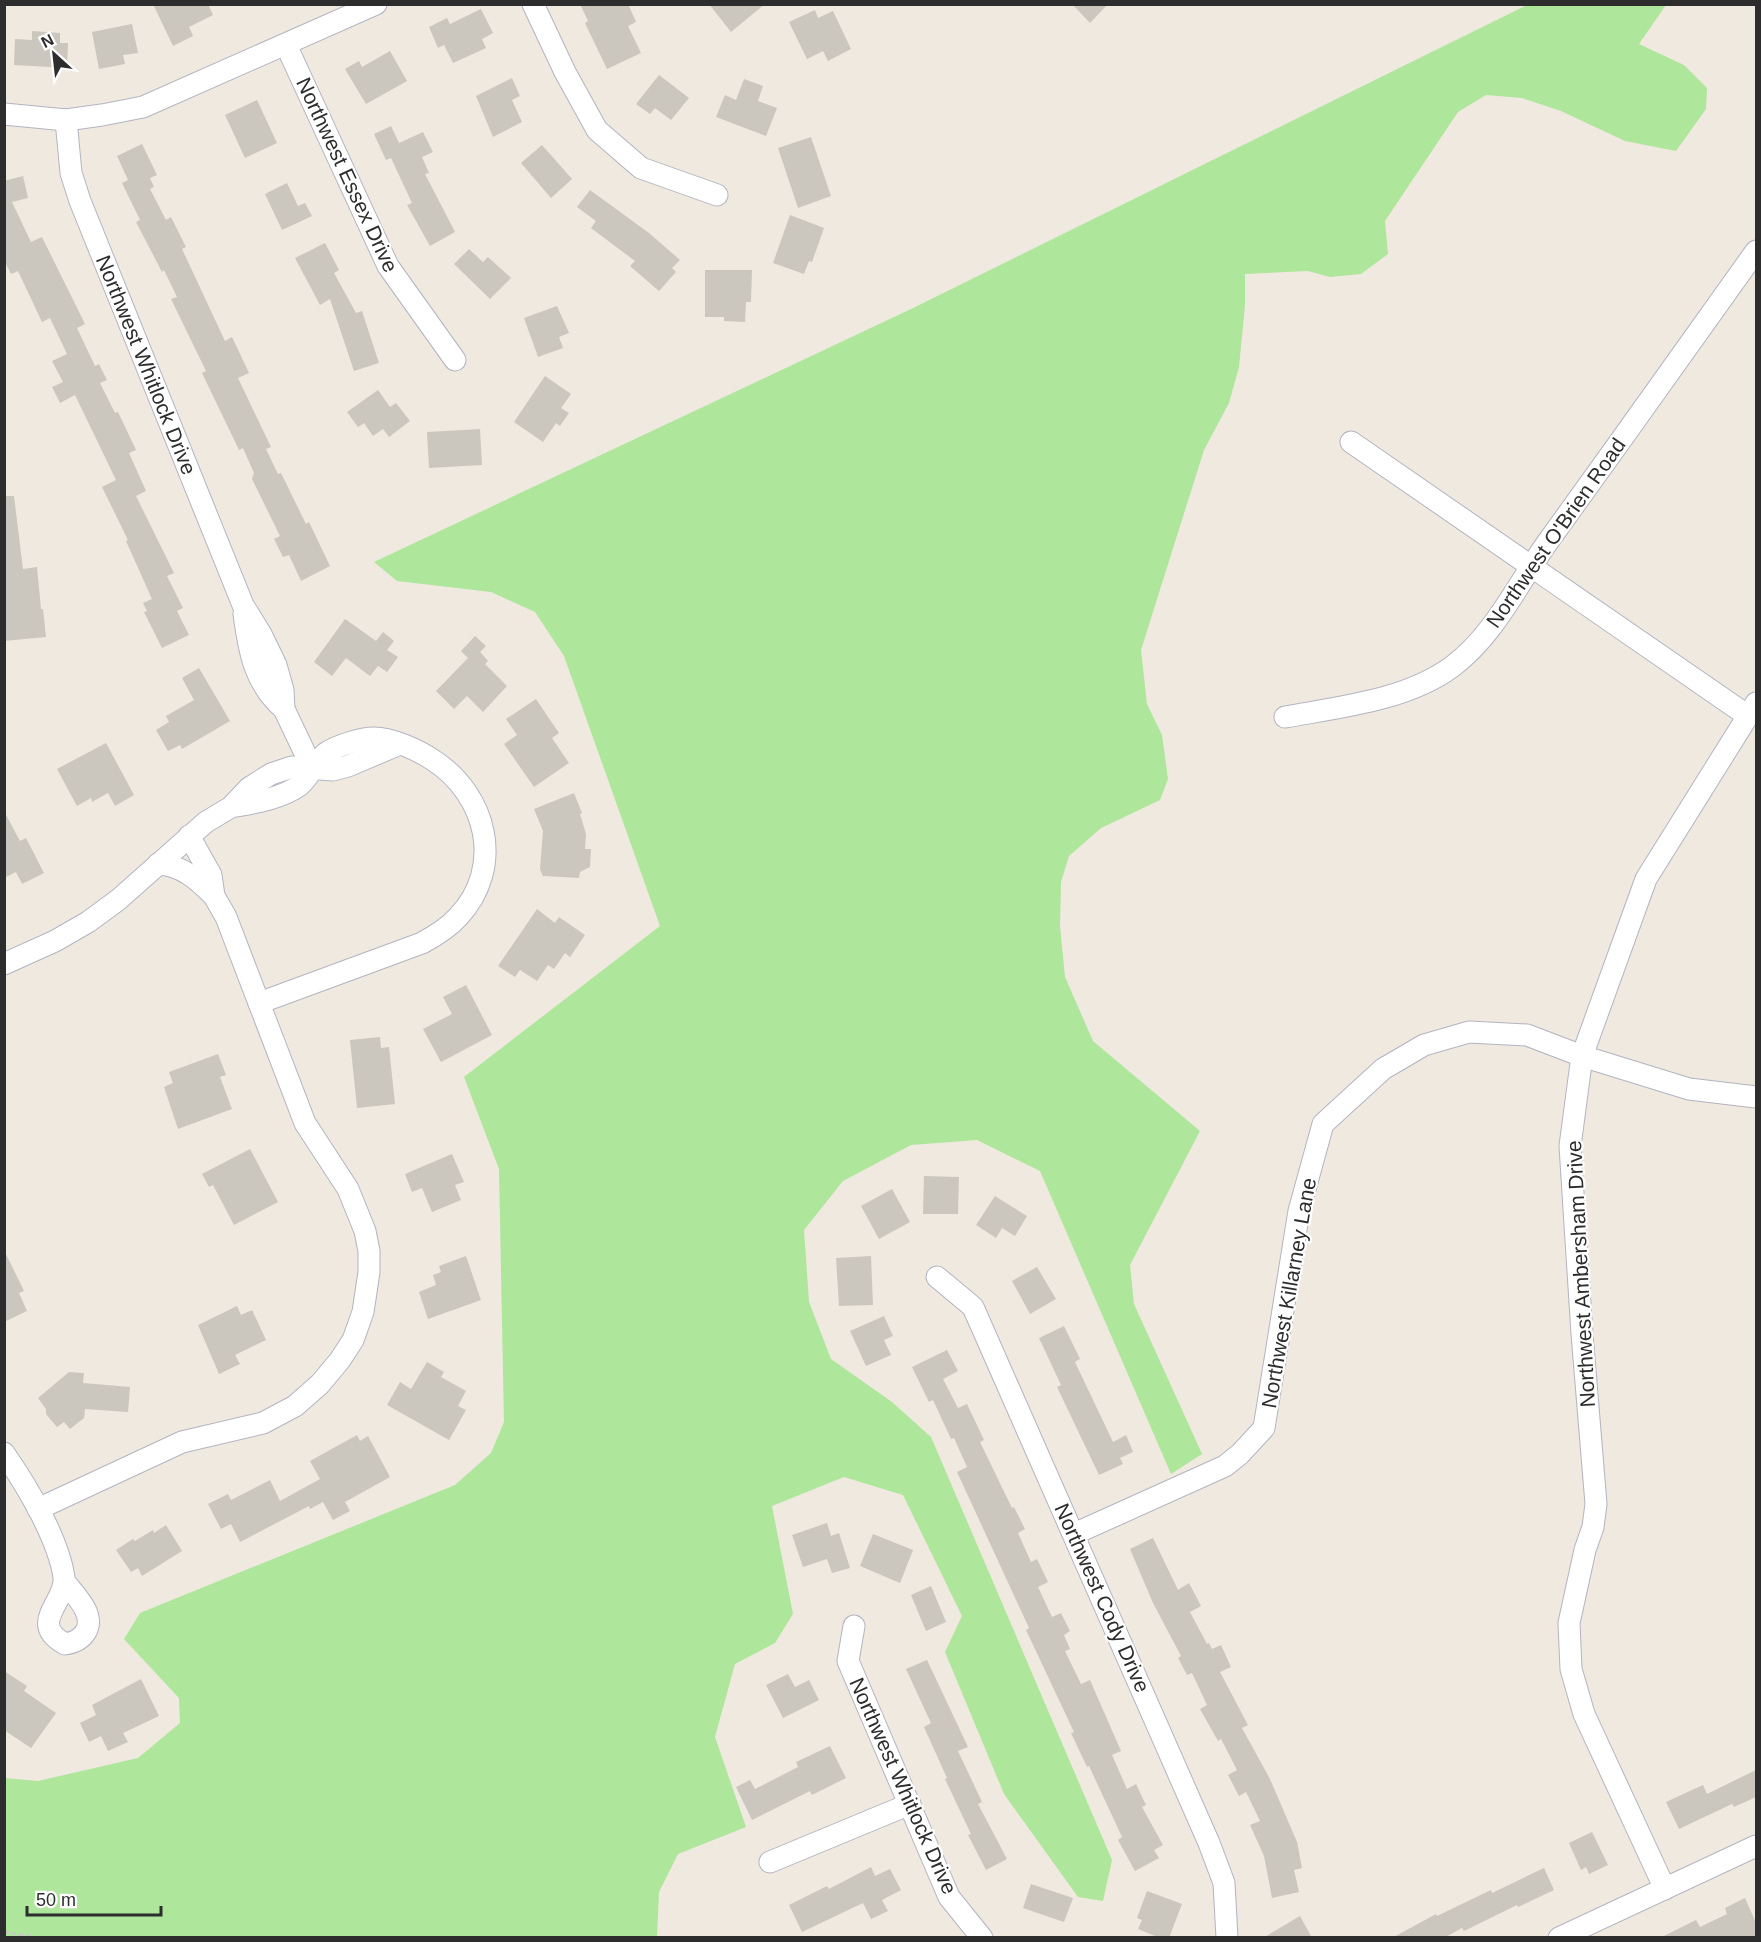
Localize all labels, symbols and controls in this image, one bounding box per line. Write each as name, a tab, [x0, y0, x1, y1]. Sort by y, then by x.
north arrow	[24, 24, 84, 84]
text: N	[38, 31, 56, 51]
street label: Northwest Essex Drive	[292, 74, 403, 276]
street label: Northwest Whitlock Drive	[92, 252, 201, 478]
street label: Northwest O'Brien Road	[1481, 434, 1630, 632]
street label: Northwest Ambersham Drive	[1562, 1140, 1599, 1408]
street label: Northwest Killarney Lane	[1257, 1176, 1320, 1410]
street label: Northwest Cody Drive	[1050, 1500, 1154, 1696]
street label: Northwest Whitlock Drive	[845, 1674, 962, 1898]
scale bar	[27, 1879, 160, 1917]
text: 50 m	[36, 1890, 76, 1910]

